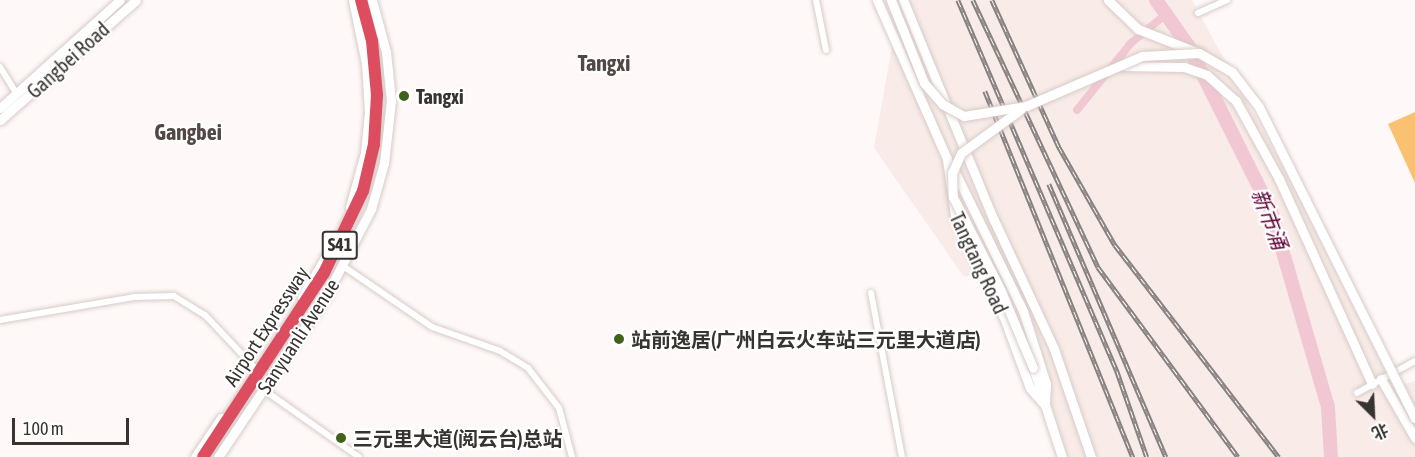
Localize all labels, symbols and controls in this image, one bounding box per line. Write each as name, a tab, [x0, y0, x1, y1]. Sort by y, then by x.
street label: Gangbei Road	[22, 17, 114, 103]
district label: Tangxi	[578, 51, 630, 77]
place label: Tangxi	[416, 84, 464, 108]
marker: Tangxi	[397, 89, 411, 103]
district label: Gangbei	[154, 120, 222, 146]
water label: 新市涌	[1247, 185, 1293, 253]
street label: Tangtang Road	[945, 208, 1013, 318]
road number: S41	[320, 230, 360, 260]
street label: Airport Expressway	[218, 262, 314, 390]
street label: Sanyuanli Avenue	[252, 274, 344, 398]
place label: 站前逸居(广州白云火车站三元里大道店)	[631, 327, 981, 351]
marker: 站前逸居(广州白云火车站三元里大道店)	[612, 332, 626, 346]
north arrow	[1343, 385, 1403, 445]
scale bar	[15, 406, 132, 444]
text: 100 m	[23, 418, 64, 439]
text: 北	[1369, 420, 1391, 443]
place label: 三元里大道(阅云台)总站	[353, 426, 563, 450]
marker: 三元里大道(阅云台)总站	[334, 431, 348, 445]

